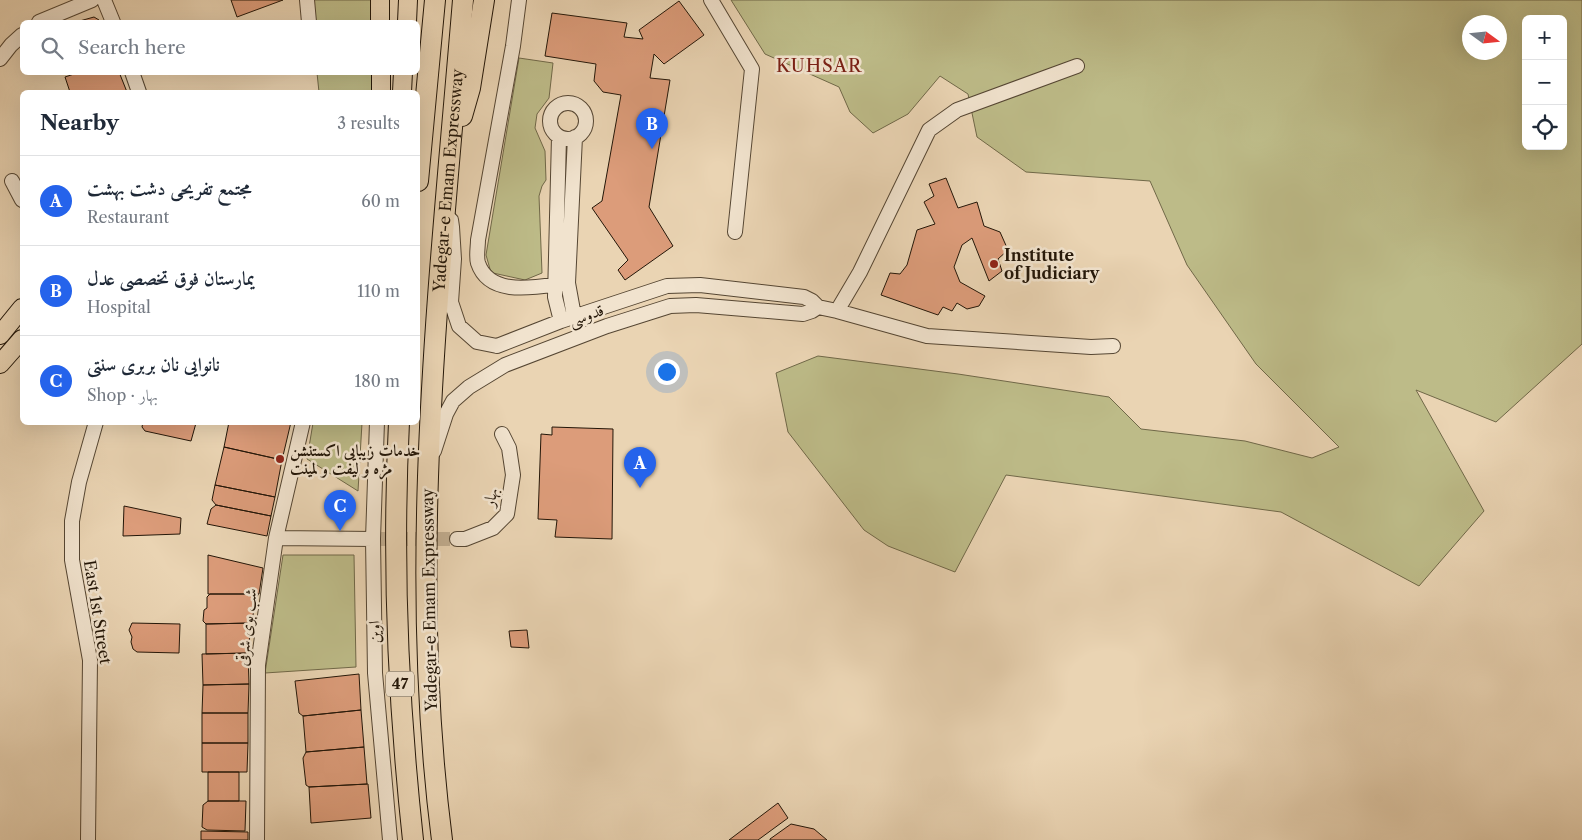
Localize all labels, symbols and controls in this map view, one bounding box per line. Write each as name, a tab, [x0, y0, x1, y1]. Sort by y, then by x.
north arrow	[1462, 15, 1507, 60]
map controls	[1522, 15, 1567, 150]
button: +	[1522, 15, 1567, 60]
search box	[20, 20, 420, 75]
icon: search	[38, 34, 66, 62]
text: Search here	[78, 36, 186, 59]
district label: KUHSAR	[776, 55, 862, 77]
button: −	[1522, 60, 1567, 105]
street label: Yadegar-e Emam Expressway	[428, 67, 467, 293]
button: locate	[1522, 105, 1567, 150]
pin: B	[636, 108, 668, 149]
text: Nearby	[40, 110, 119, 135]
text: 3 results	[337, 113, 400, 133]
text: مجتمع تفریحی دشت بهشت	[87, 177, 252, 200]
text: A	[50, 191, 62, 211]
text: 60 m	[361, 191, 400, 211]
text: Restaurant	[87, 207, 169, 227]
place label: Institute of Judiciary	[1004, 245, 1101, 283]
marker: Institute of Judiciary	[988, 258, 1000, 270]
text: یمارستان فوق تخصصی عدل	[87, 267, 255, 290]
text: B	[50, 281, 62, 301]
text: 110 m	[357, 281, 400, 301]
text: Hospital	[87, 297, 151, 317]
street label: قدوسی	[566, 299, 607, 332]
text: نانوایی نان بربری سنتی	[87, 353, 220, 376]
your location	[654, 359, 680, 385]
text: C	[50, 371, 62, 391]
text: 180 m	[354, 371, 400, 391]
text: Shop · بهار	[87, 385, 158, 405]
place label: خدمات زیبایی اکستنشن مژه و لیفت و لمینت	[290, 440, 421, 480]
pin: A	[624, 447, 656, 488]
marker: خدمات زیبایی اکستنشن مژه و لیفت و لمینت	[274, 453, 286, 465]
street label: بهار	[478, 486, 503, 510]
street label: Yadegar-e Emam Expressway	[417, 487, 441, 713]
pin: C	[324, 490, 356, 531]
street label: East 1st Street	[80, 559, 116, 666]
street label: شب بوی شرقی	[231, 587, 262, 667]
street label: اوین	[364, 621, 384, 643]
road number: 47	[386, 672, 414, 696]

